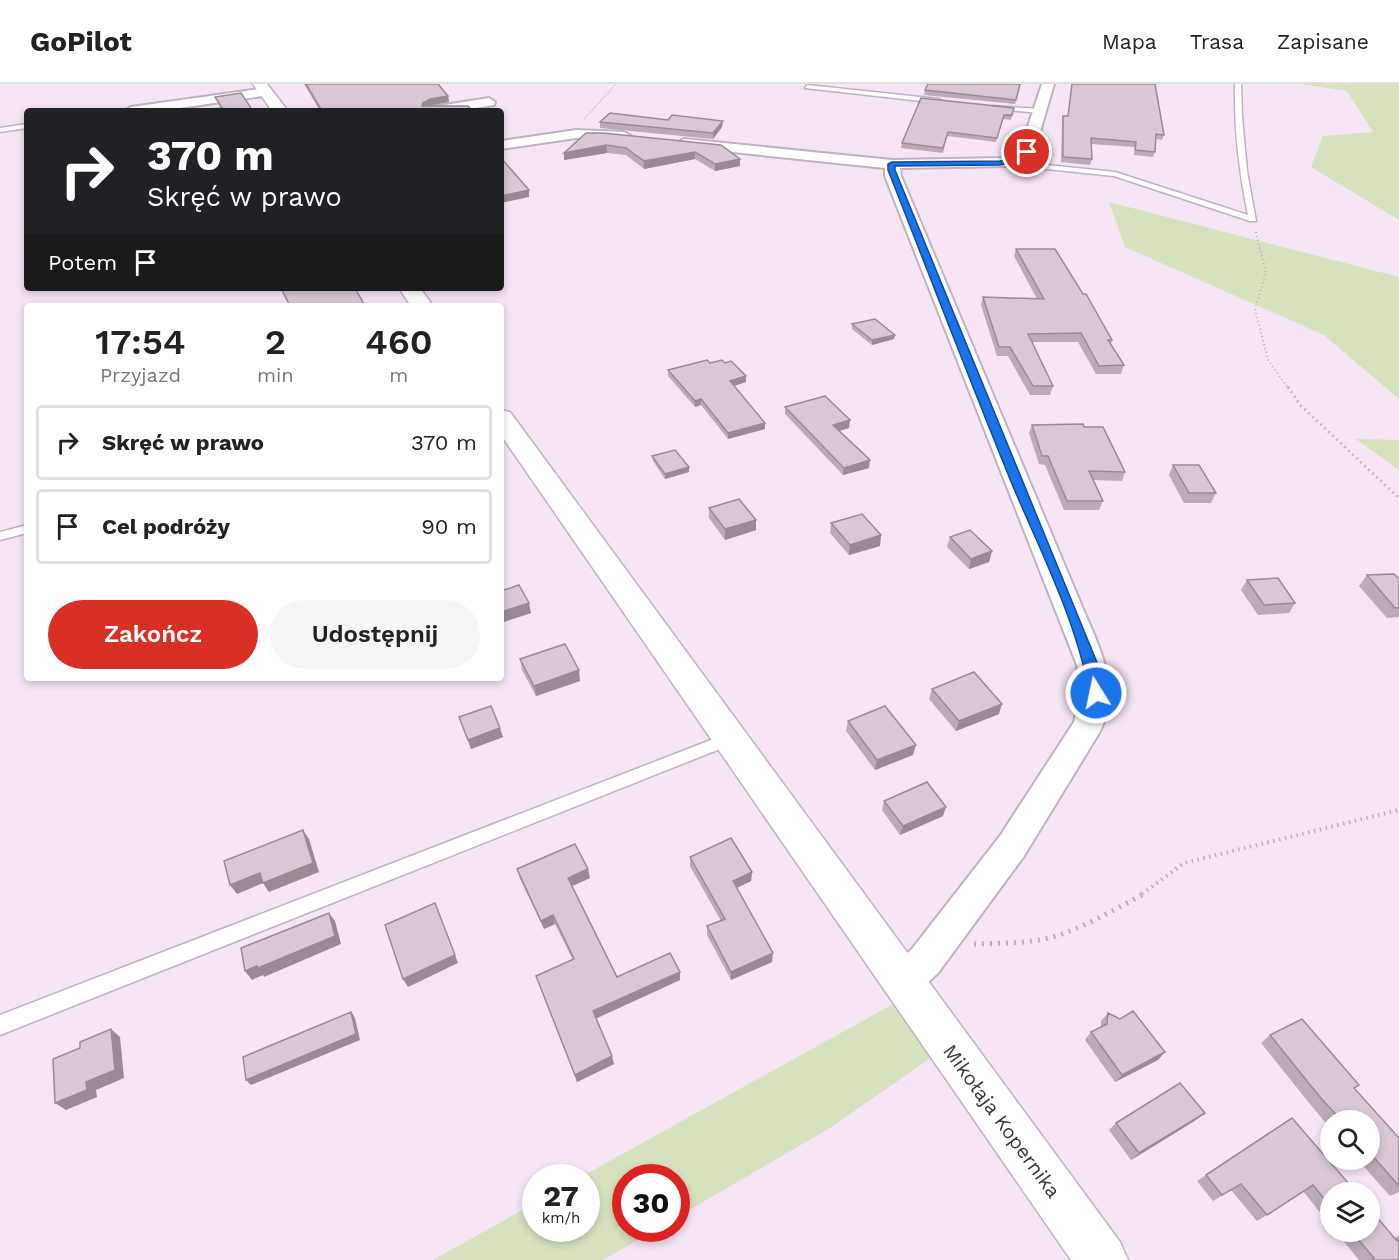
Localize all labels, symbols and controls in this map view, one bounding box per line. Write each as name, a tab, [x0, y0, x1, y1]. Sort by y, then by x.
text: GoPilot	[30, 25, 132, 58]
text: Mapa	[1102, 29, 1157, 54]
text: Trasa	[1190, 29, 1244, 54]
text: Zapisane	[1277, 29, 1369, 54]
pin	[1001, 126, 1052, 177]
text: 370 m	[147, 131, 274, 180]
icon: right	[48, 132, 126, 210]
icon: arrive	[1010, 135, 1043, 168]
text: Skręć w prawo	[147, 181, 342, 213]
icon: arrive	[129, 246, 162, 279]
text: Potem	[48, 250, 117, 275]
text: 17:54	[95, 321, 186, 363]
text: 2	[265, 321, 286, 363]
text: 460	[365, 321, 433, 363]
text: Przyjazd	[100, 363, 181, 387]
text: min	[257, 363, 294, 387]
text: m	[389, 363, 408, 387]
icon: right	[51, 426, 84, 459]
text: Skręć w prawo	[102, 430, 264, 455]
text: 370 m	[411, 430, 477, 455]
icon: arrive	[51, 510, 84, 543]
text: Cel podróży	[102, 514, 230, 539]
text: 90 m	[421, 514, 477, 539]
button: Zakończ	[48, 600, 258, 669]
button: Udostępnij	[270, 600, 480, 669]
position arrow	[1064, 661, 1128, 725]
street label: Mikołaja Kopernika	[938, 1040, 1066, 1202]
map controls	[1320, 1110, 1380, 1242]
button: search	[1320, 1110, 1380, 1170]
speed limit sign: 30	[612, 1164, 690, 1242]
text: 27	[543, 1178, 579, 1213]
button: layers	[1320, 1182, 1380, 1242]
text: km/h	[542, 1209, 580, 1227]

